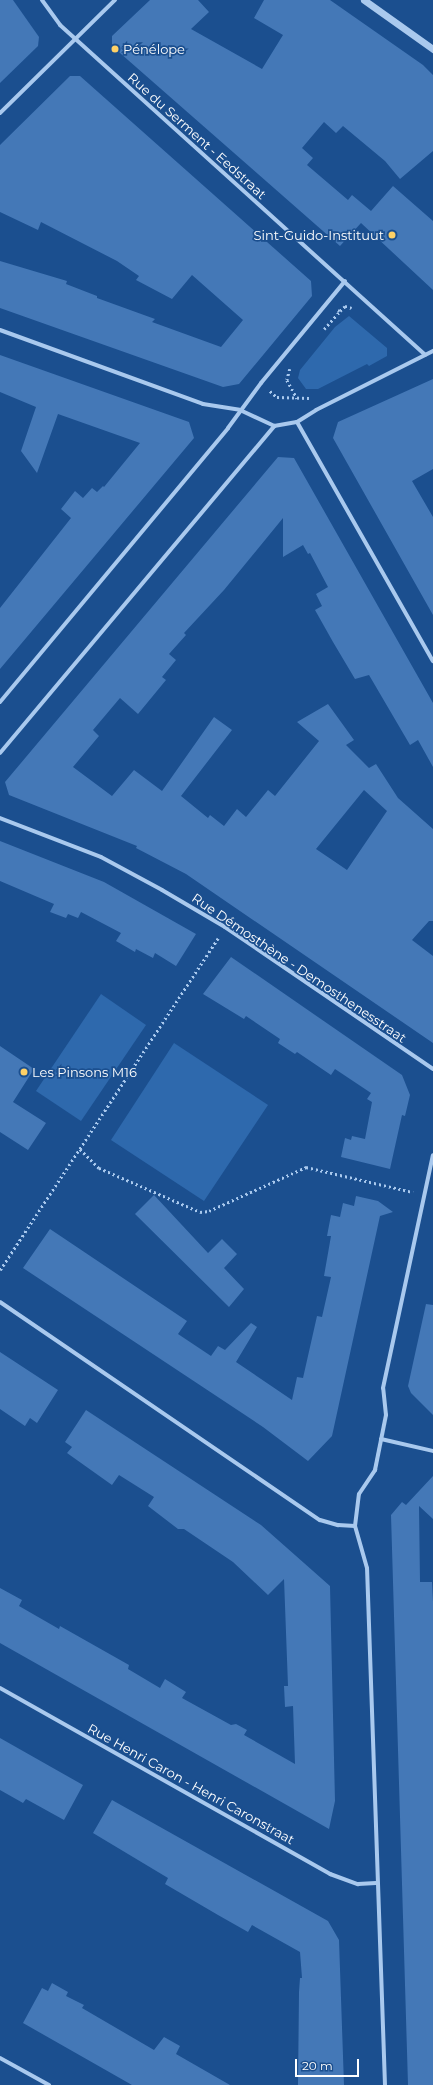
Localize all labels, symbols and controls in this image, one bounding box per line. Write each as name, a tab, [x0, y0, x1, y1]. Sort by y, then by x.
place label: Pénélope	[123, 41, 185, 57]
marker: Pénélope	[110, 44, 120, 54]
street label: Rue du Serment - Eedstraat	[125, 70, 269, 202]
place label: Sint-Guido-Instituut	[253, 227, 384, 243]
marker: Sint-Guido-Instituut	[387, 230, 397, 240]
street label: Rue Démosthène - Demosthenesstraat	[189, 890, 409, 1046]
place label: Les Pinsons M16	[32, 1064, 137, 1080]
marker: Les Pinsons M16	[19, 1067, 29, 1077]
street label: Rue Henri Caron - Henri Caronstraat	[85, 1720, 297, 1848]
scale bar	[297, 2051, 361, 2077]
text: 20 m	[302, 2058, 333, 2073]

